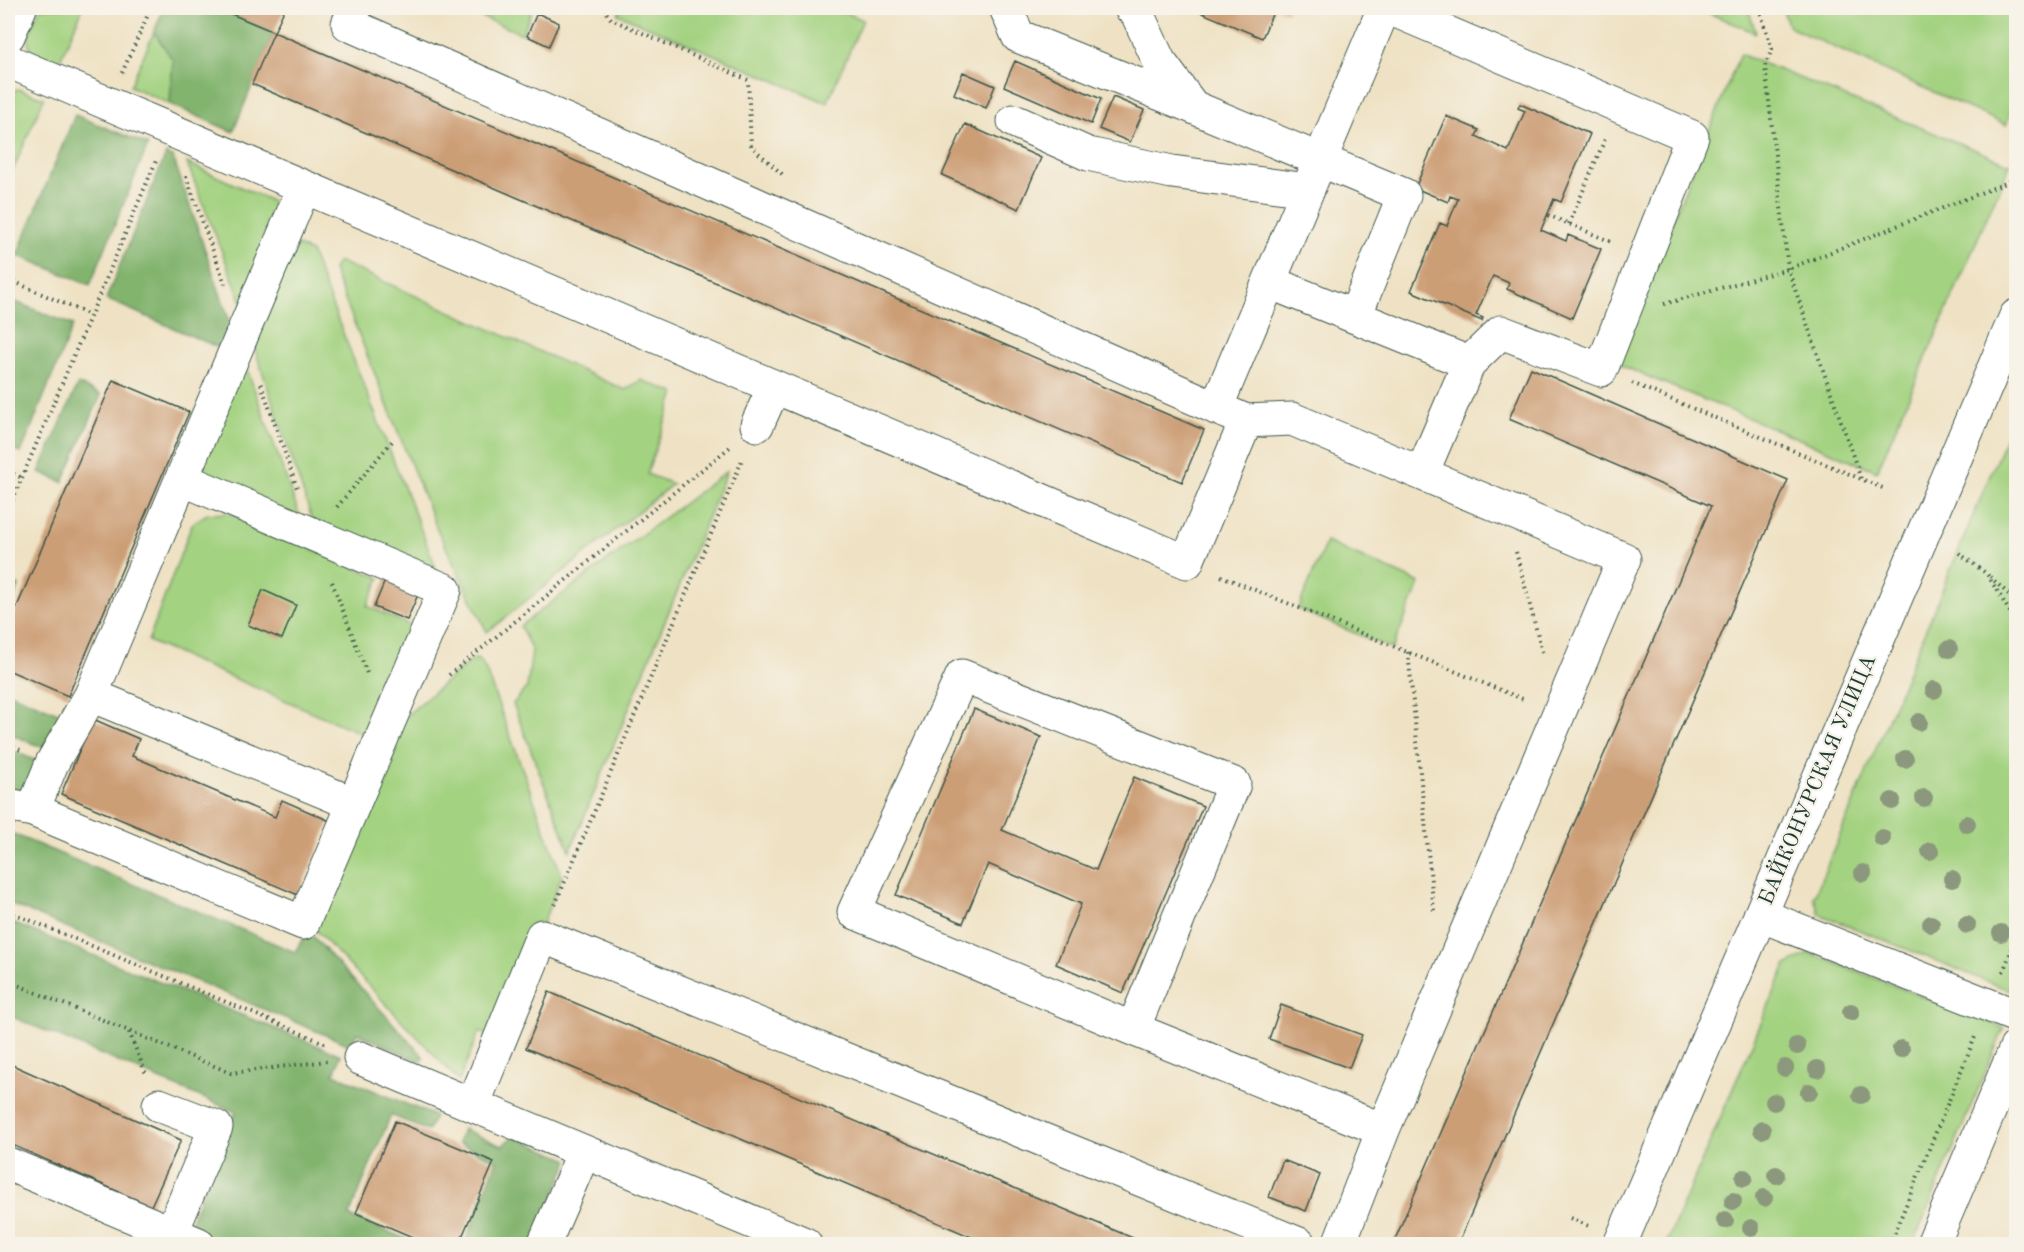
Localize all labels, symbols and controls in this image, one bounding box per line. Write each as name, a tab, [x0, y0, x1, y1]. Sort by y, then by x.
street label: БАЙКОНУРСКАЯ УЛИЦА	[1751, 650, 1880, 908]

